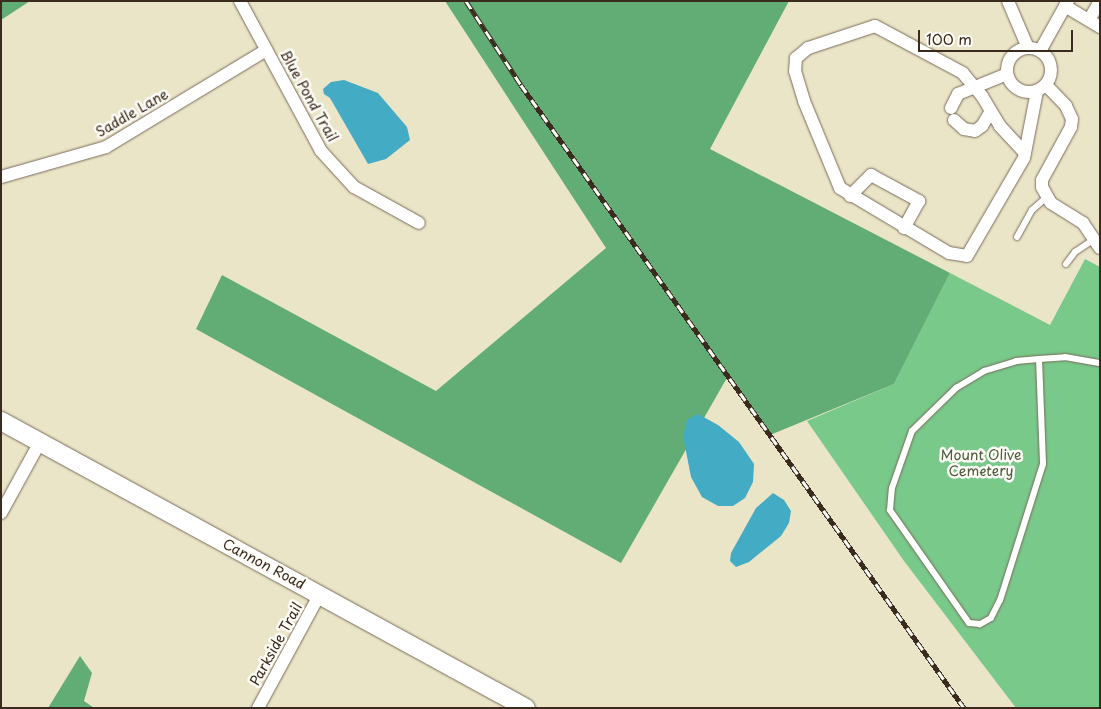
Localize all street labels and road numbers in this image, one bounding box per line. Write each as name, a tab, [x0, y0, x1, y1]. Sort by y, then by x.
street label: Blue Pond Trail	[277, 47, 341, 145]
street label: Saddle Lane	[92, 85, 172, 141]
street label: Cannon Road	[220, 535, 308, 593]
street label: Parkside Trail	[246, 600, 306, 688]

